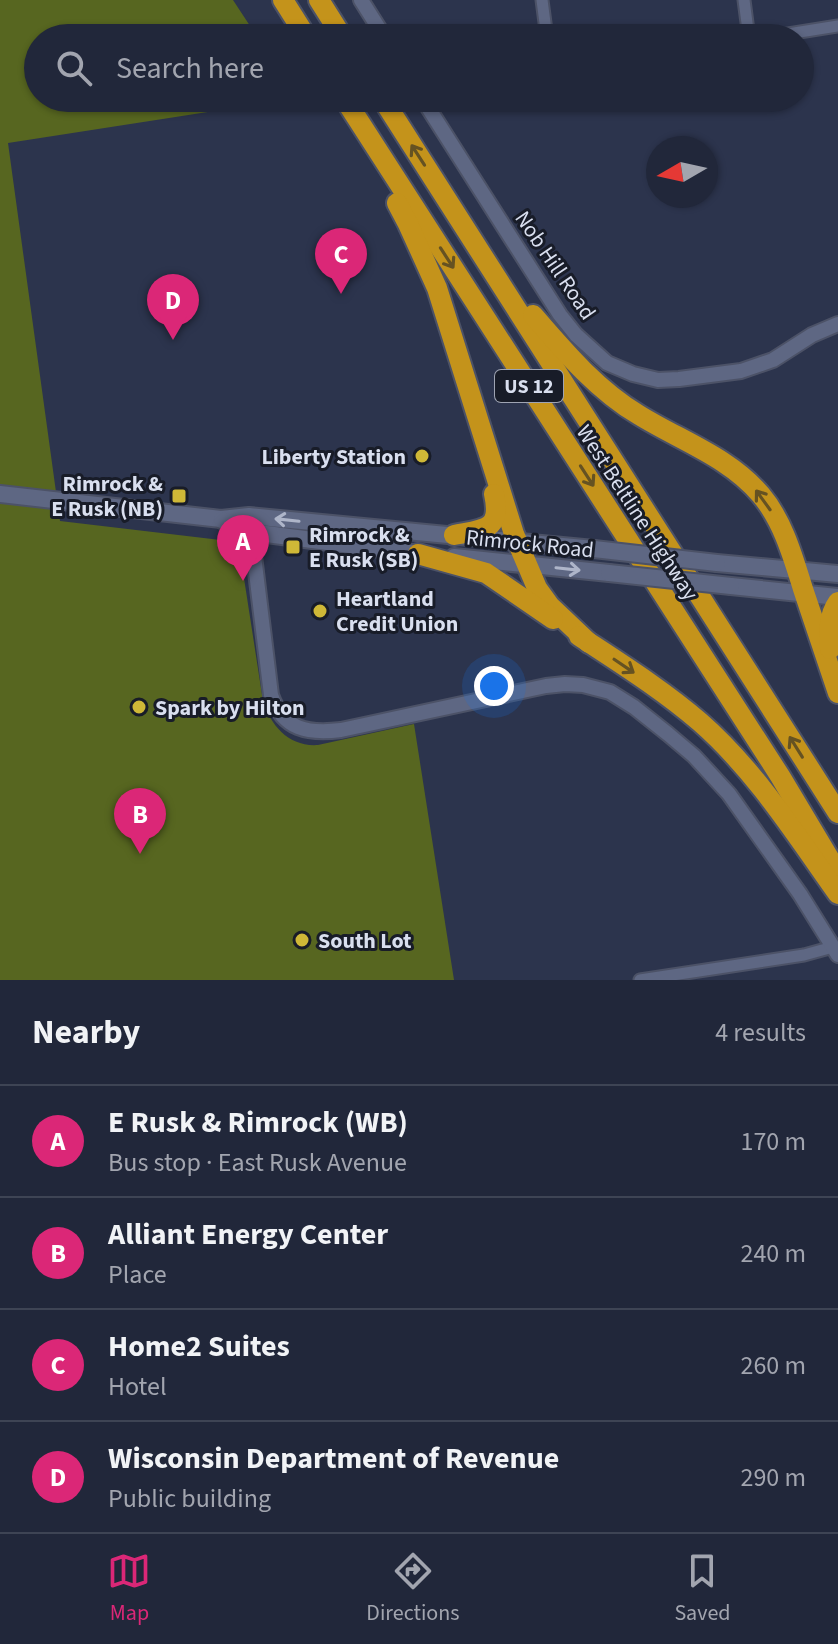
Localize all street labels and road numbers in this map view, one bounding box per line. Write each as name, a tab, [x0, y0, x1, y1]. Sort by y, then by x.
street label: Nob Hill Road	[507, 205, 603, 326]
road number: US 12	[495, 370, 563, 402]
street label: West Beltline Highway	[568, 418, 706, 607]
street label: Rimrock Road	[465, 521, 595, 567]

